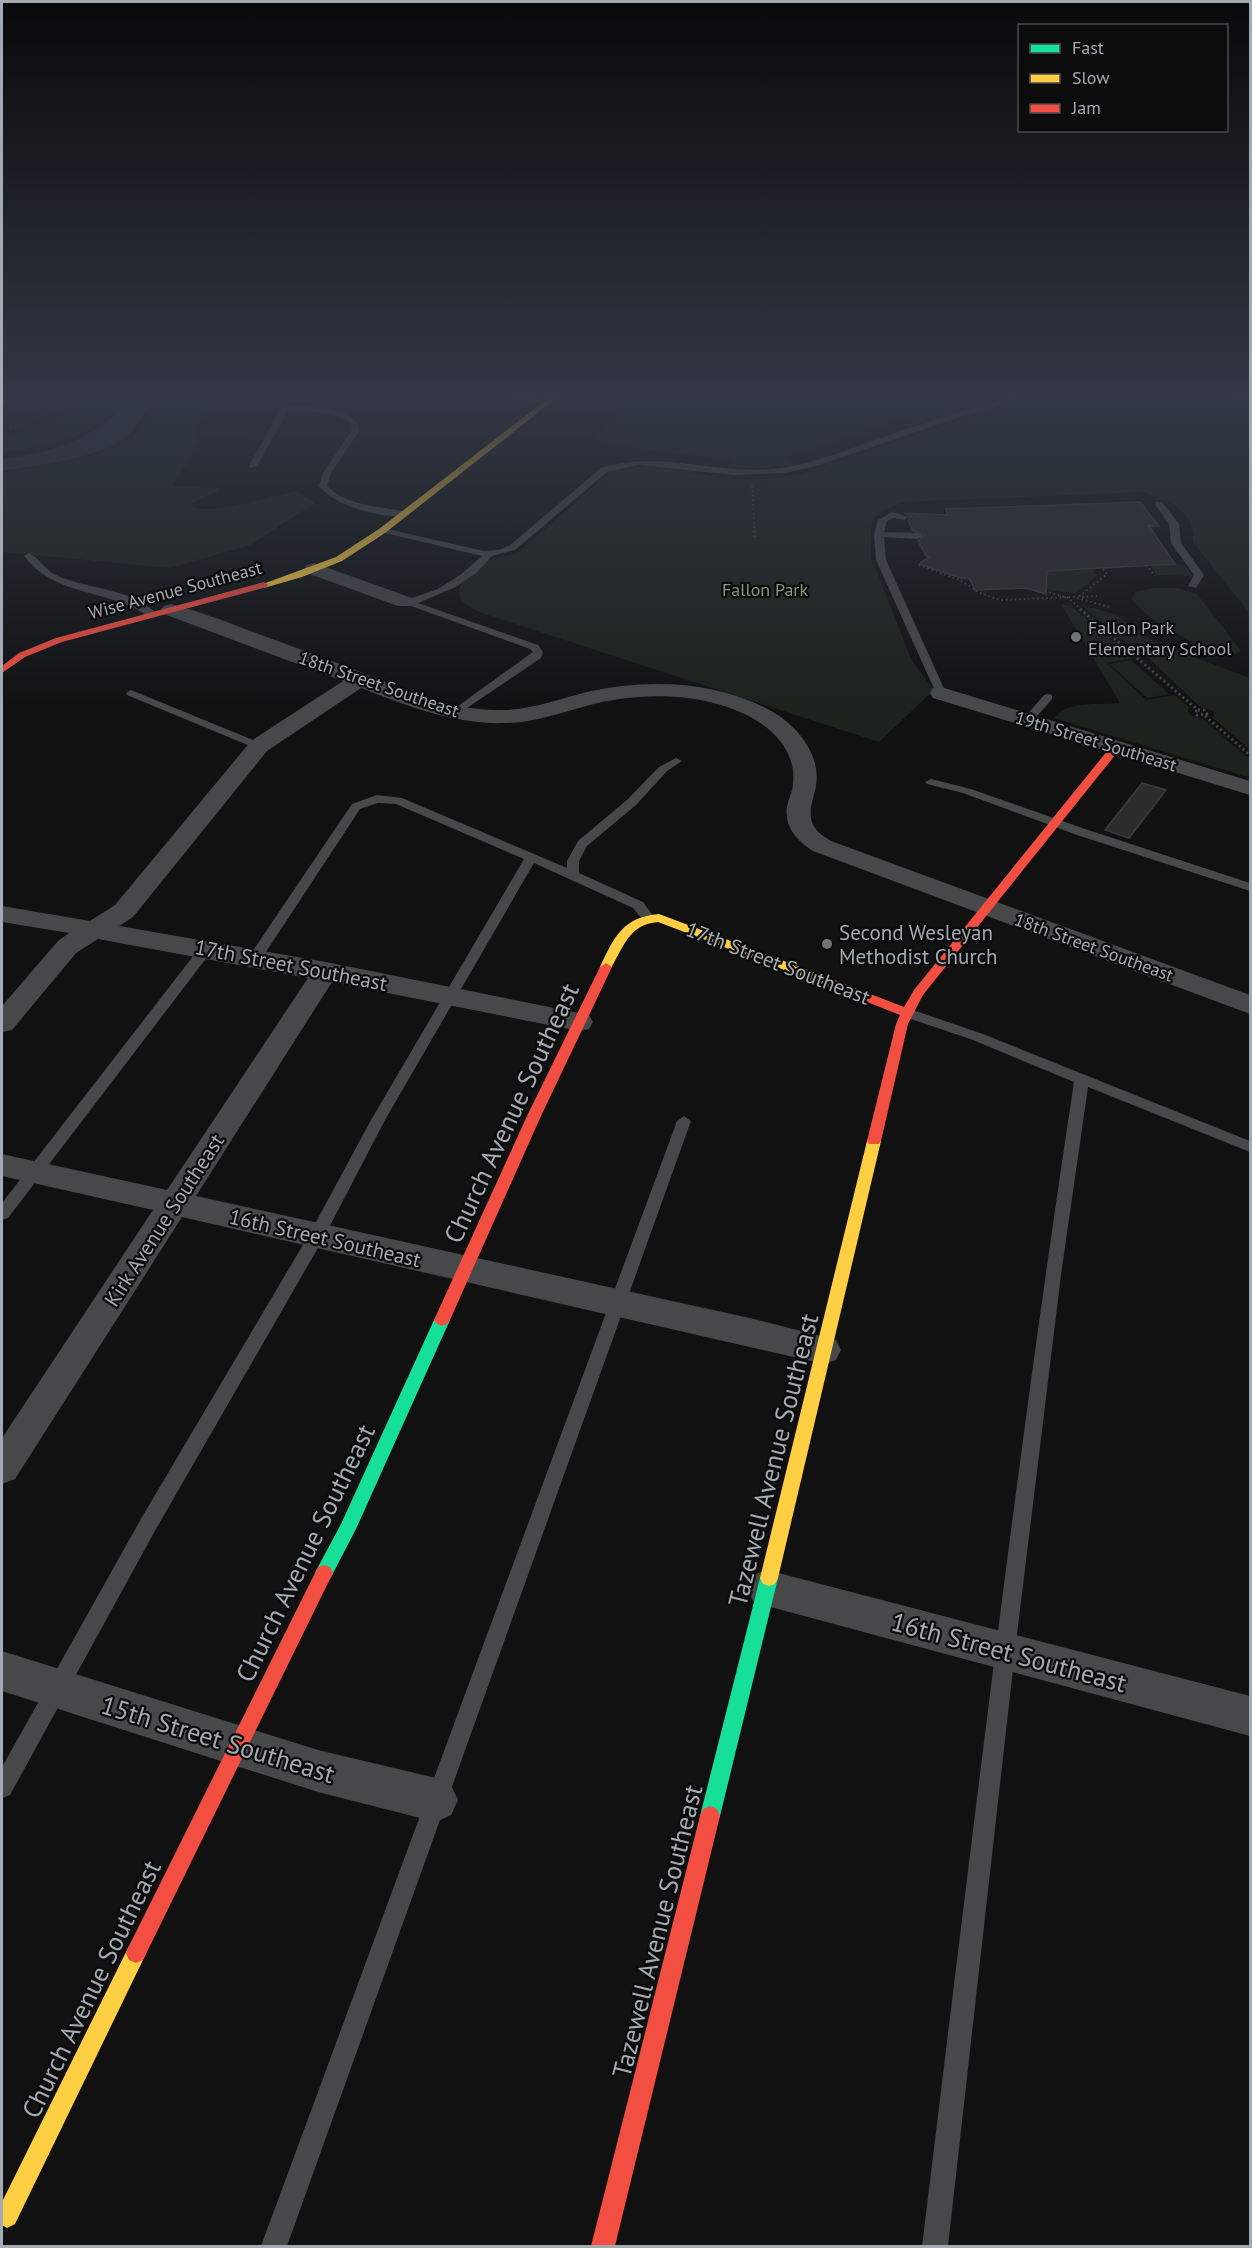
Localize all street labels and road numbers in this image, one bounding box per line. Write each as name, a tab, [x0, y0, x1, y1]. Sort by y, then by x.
street label: Wise Avenue Southeast	[86, 556, 264, 624]
street label: 18th Street Southeast	[296, 646, 462, 722]
street label: 19th Street Southeast	[1012, 705, 1180, 777]
street label: 18th Street Southeast	[1011, 908, 1177, 986]
street label: 17th Street Southeast	[682, 915, 874, 1011]
street label: 17th Street Southeast	[193, 933, 389, 997]
street label: Church Avenue Southeast	[436, 978, 586, 1248]
street label: Kirk Avenue Southeast	[98, 1129, 230, 1311]
street label: 16th Street Southeast	[227, 1203, 423, 1273]
street label: Tazewell Avenue Southeast	[721, 1310, 825, 1610]
street label: Church Avenue Southeast	[228, 1419, 382, 1687]
street label: 16th Street Southeast	[888, 1605, 1130, 1699]
street label: 15th Street Southeast	[97, 1688, 339, 1790]
street label: Tazewell Avenue Southeast	[605, 1781, 709, 2081]
street label: Church Avenue Southeast	[14, 1855, 168, 2123]

